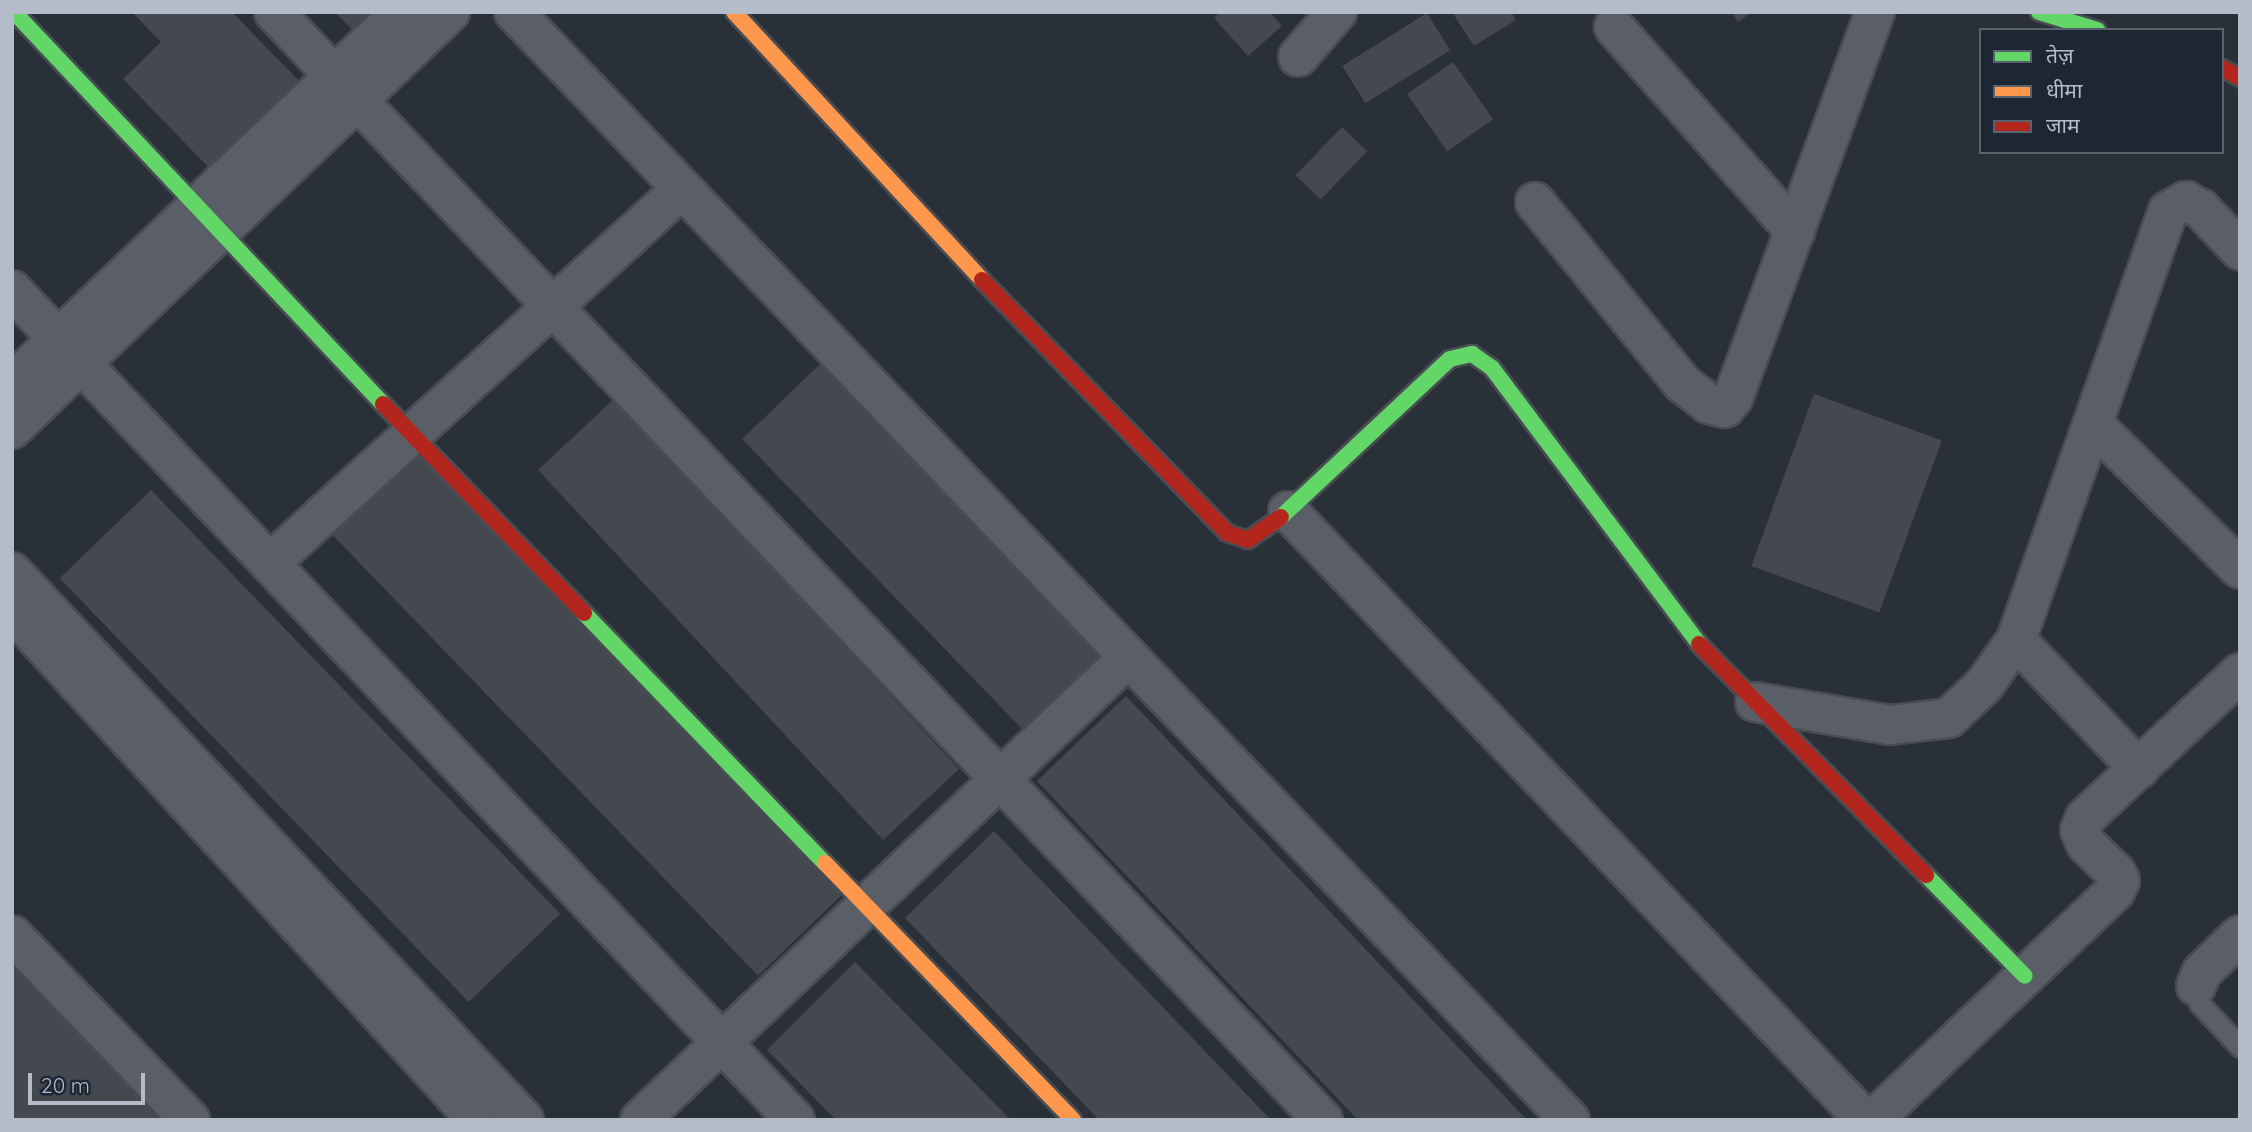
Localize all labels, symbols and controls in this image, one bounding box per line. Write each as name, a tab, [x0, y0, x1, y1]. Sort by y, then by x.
legend	[1979, 28, 2224, 154]
text: तेज़	[2046, 42, 2074, 68]
text: धीमा	[2046, 77, 2082, 103]
text: जाम	[2046, 112, 2080, 138]
scale bar	[32, 1058, 149, 1102]
text: 20 m	[41, 1072, 90, 1098]

